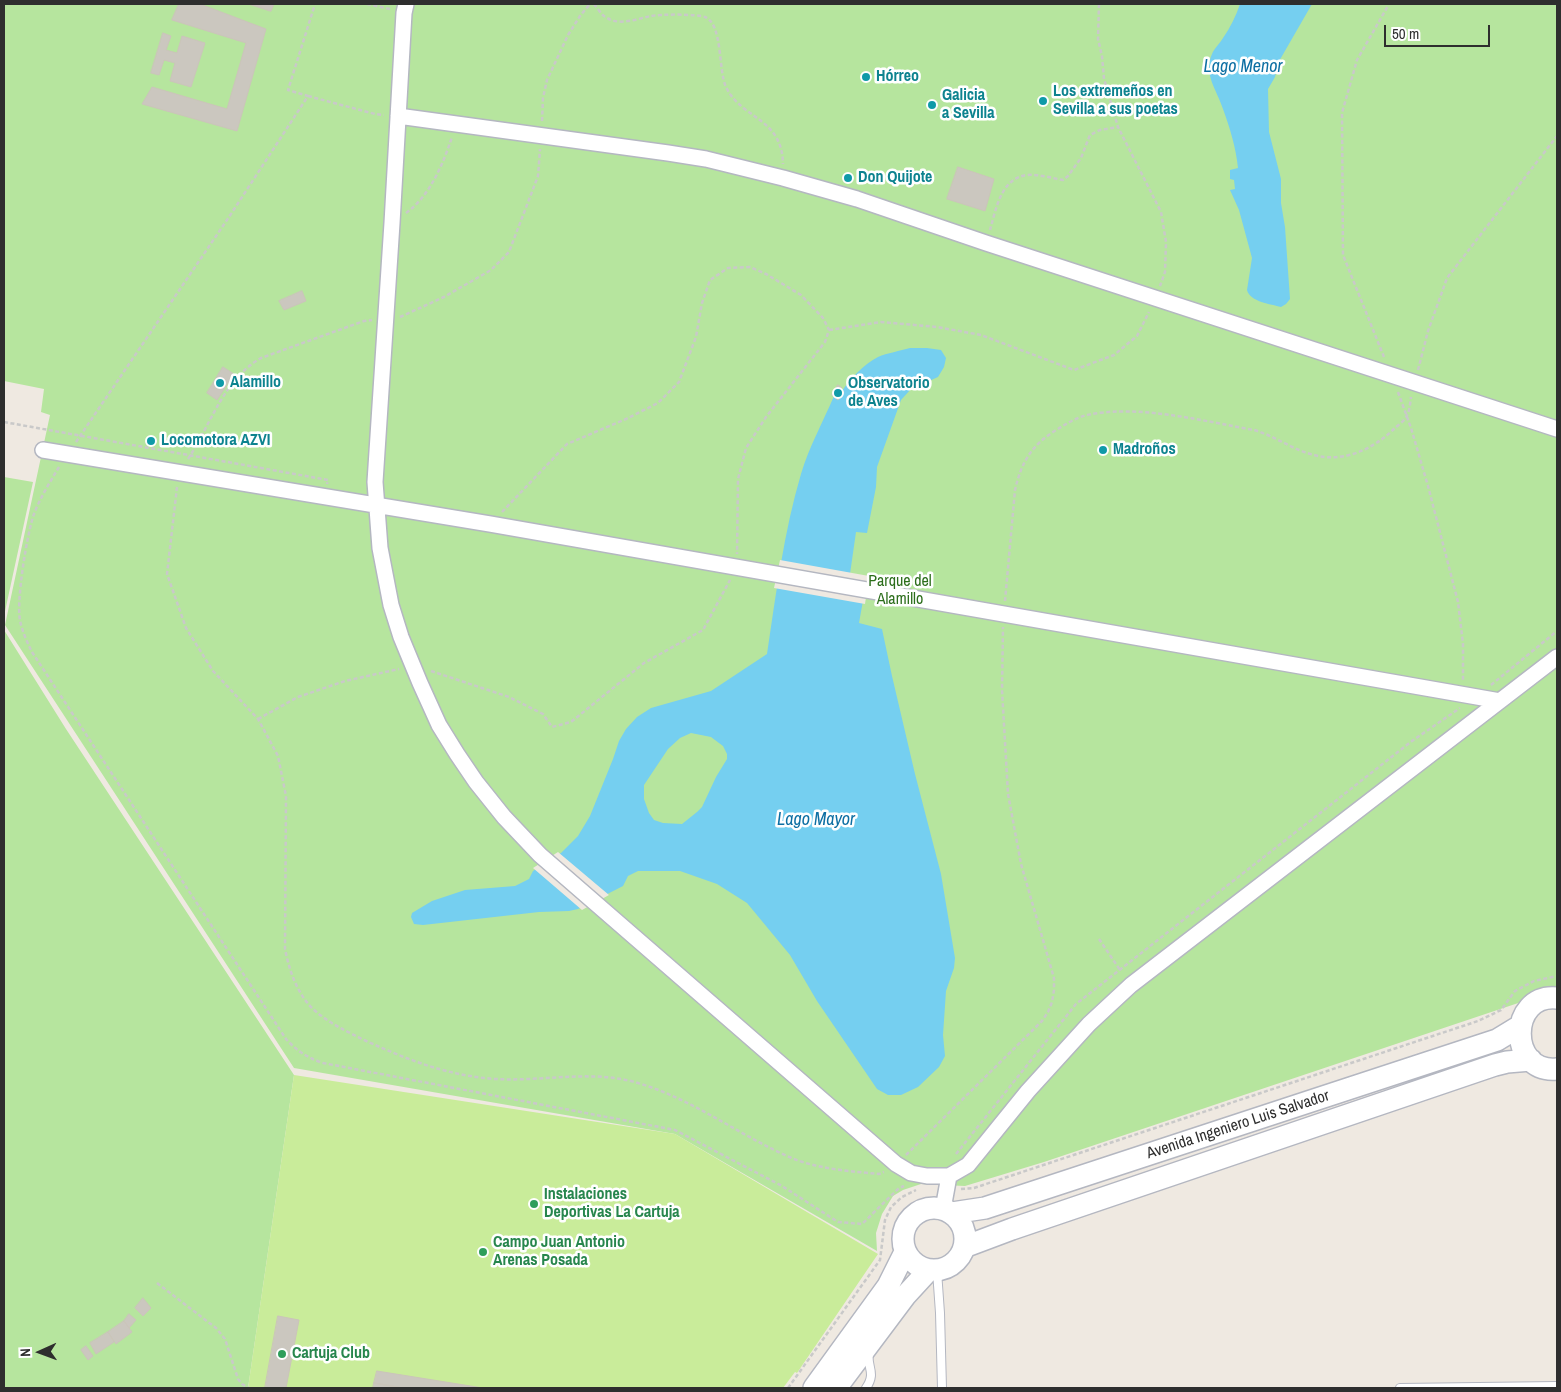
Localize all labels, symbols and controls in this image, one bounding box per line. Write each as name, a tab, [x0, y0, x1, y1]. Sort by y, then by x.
scale bar	[1386, 15, 1492, 47]
text: 50 m	[1392, 23, 1419, 44]
water label: Lago Menor	[1204, 56, 1282, 78]
place label: Hórreo	[876, 67, 919, 87]
marker: Hórreo	[860, 71, 872, 83]
place label: Los extremeños en Sevilla a sus poetas	[1053, 82, 1178, 120]
place label: Galicia a Sevilla	[942, 86, 995, 124]
marker: Los extremeños en Sevilla a sus poetas	[1037, 95, 1049, 107]
marker: Galicia a Sevilla	[926, 99, 938, 111]
place label: Don Quijote	[858, 168, 932, 188]
marker: Don Quijote	[842, 172, 854, 184]
place label: Alamillo	[230, 373, 281, 393]
place label: Observatorio de Aves	[848, 374, 930, 412]
marker: Alamillo	[214, 377, 226, 389]
marker: Observatorio de Aves	[832, 387, 844, 399]
place label: Locomotora AZVI	[161, 431, 270, 451]
marker: Locomotora AZVI	[145, 435, 157, 447]
place label: Madroños	[1113, 440, 1176, 460]
marker: Madroños	[1097, 444, 1109, 456]
park label: Parque del Alamillo	[868, 572, 932, 610]
water label: Lago Mayor	[777, 809, 855, 831]
street label: Avenida Ingeniero Luis Salvador	[1144, 1086, 1332, 1164]
place label: Instalaciones Deportivas La Cartuja	[544, 1185, 680, 1223]
marker: Instalaciones Deportivas La Cartuja	[528, 1198, 540, 1210]
place label: Campo Juan Antonio Arenas Posada	[493, 1233, 625, 1271]
marker: Campo Juan Antonio Arenas Posada	[477, 1246, 489, 1258]
north arrow	[15, 1327, 65, 1377]
place label: Cartuja Club	[292, 1344, 370, 1364]
text: N	[16, 1348, 34, 1357]
marker: Cartuja Club	[276, 1348, 288, 1360]

